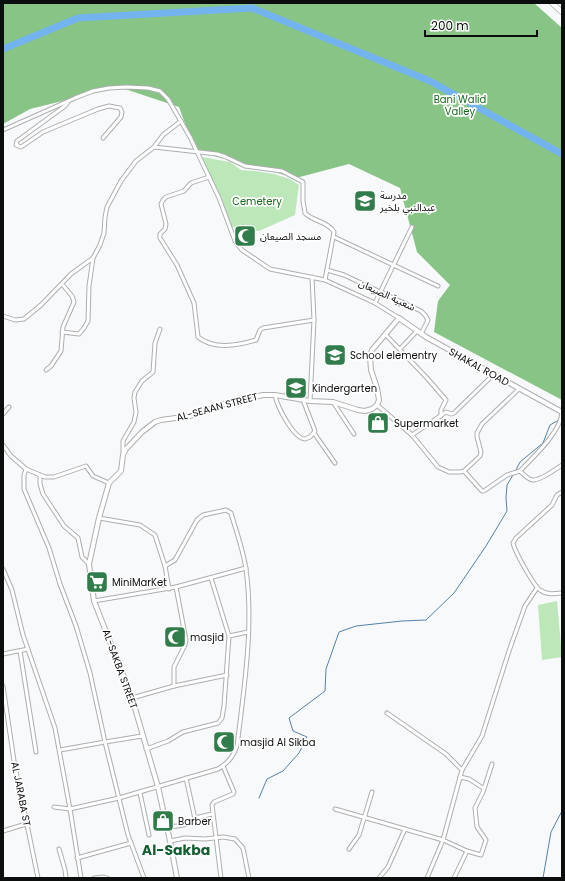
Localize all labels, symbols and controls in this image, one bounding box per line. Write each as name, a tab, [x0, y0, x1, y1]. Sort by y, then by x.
scale bar	[425, 12, 537, 38]
text: 200 m	[431, 17, 469, 34]
park label: Bani Walid Valley	[434, 92, 486, 119]
school or university icon: مدرسة عبدالنبي بلخير	[352, 188, 378, 214]
place label: مدرسة عبدالنبي بلخير	[379, 188, 435, 215]
park label: Cemetery	[232, 194, 282, 209]
mosque icon: مسجد الصيعان	[232, 223, 258, 249]
place label: مسجد الصيعان	[260, 229, 321, 244]
street label: شعبية الصيعان	[356, 275, 418, 315]
school or university icon: School elementry	[322, 342, 348, 368]
street label: SHAKAL ROAD	[446, 344, 512, 390]
place label: School elementry	[350, 348, 437, 363]
school or university icon: Kindergarten	[283, 375, 309, 401]
place label: Kindergarten	[312, 381, 377, 396]
street label: AL-SEAAN STREET	[175, 389, 260, 425]
shop icon: Supermarket	[365, 410, 391, 436]
place label: Supermarket	[394, 416, 459, 431]
supermarket icon: MiniMarKet	[84, 569, 110, 595]
place label: MiniMarKet	[112, 575, 167, 590]
mosque icon: masjid	[162, 624, 188, 650]
street label: AL-SAKBA STREET	[99, 627, 142, 711]
place label: masjid	[190, 630, 224, 645]
mosque icon: masjid Al Sikba	[211, 729, 237, 755]
place label: masjid Al Sikba	[240, 735, 316, 750]
street label: AL JARABA ST	[7, 760, 35, 828]
shop icon: Barber	[150, 808, 176, 834]
place label: Barber	[178, 814, 212, 829]
district label: Al-Sakba	[142, 840, 210, 860]

